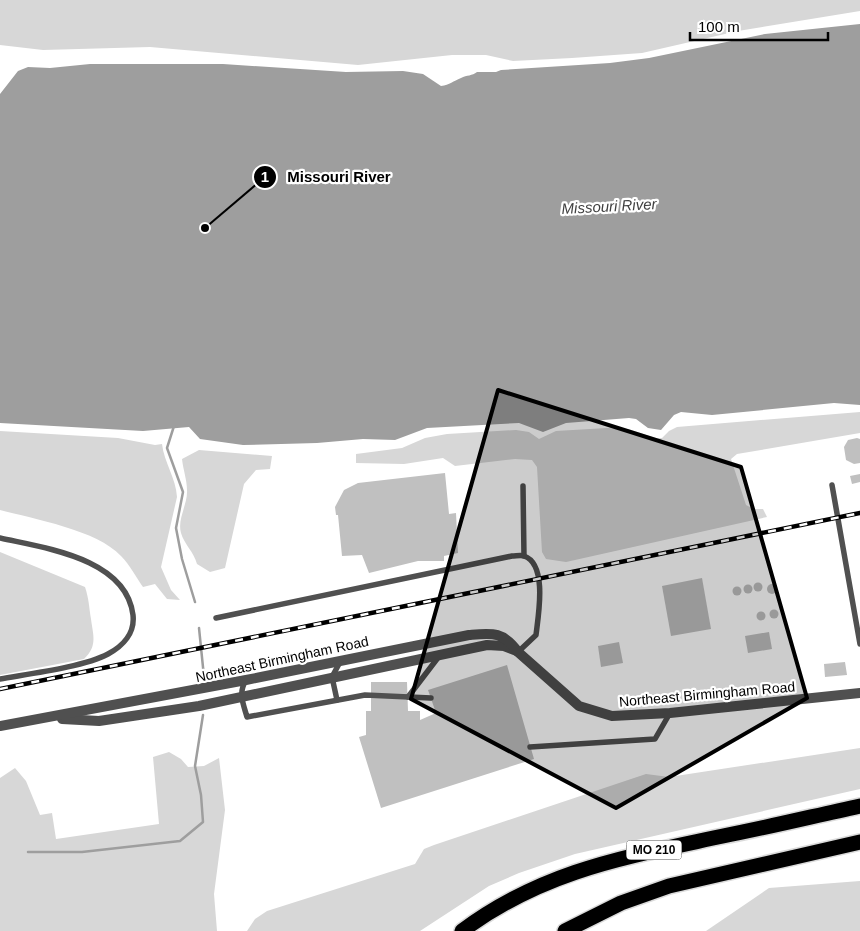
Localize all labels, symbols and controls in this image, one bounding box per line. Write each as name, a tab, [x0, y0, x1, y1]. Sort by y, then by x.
scale bar	[690, 10, 828, 42]
text: 100 m	[698, 18, 740, 35]
callout: Missouri River	[252, 162, 400, 192]
text: 1	[261, 168, 269, 185]
text: Missouri River	[287, 168, 391, 185]
water label: Missouri River	[561, 195, 658, 217]
street label: Northeast Birmingham Road	[194, 633, 370, 685]
street label: Northeast Birmingham Road	[618, 678, 796, 710]
road number: MO 210	[626, 840, 682, 860]

